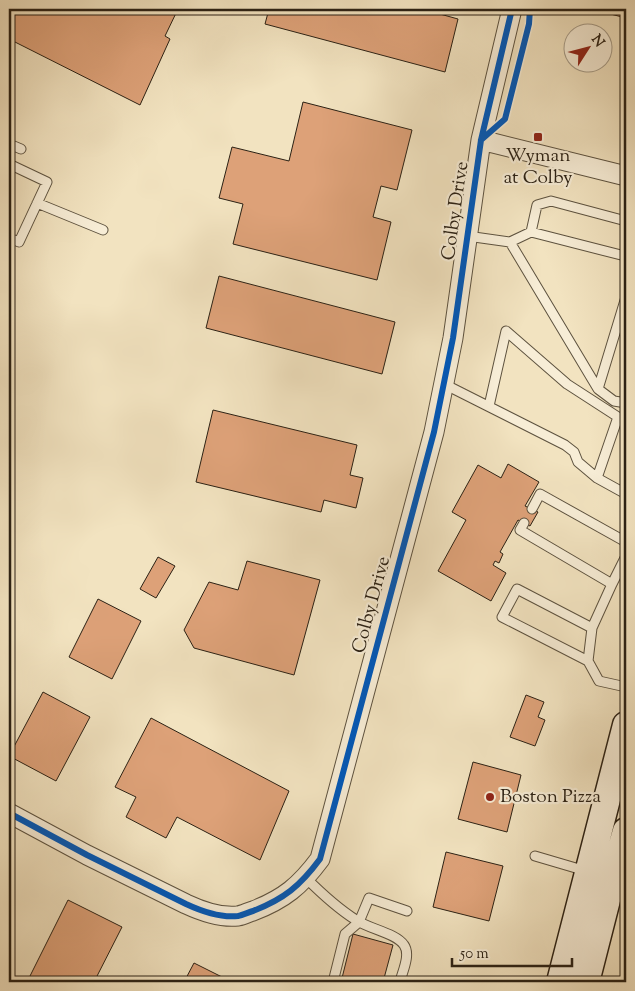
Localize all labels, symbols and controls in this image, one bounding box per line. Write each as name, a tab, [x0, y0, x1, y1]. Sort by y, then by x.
north arrow	[562, 22, 612, 72]
text: N	[586, 31, 608, 52]
marker: Wyman at Colby	[532, 131, 544, 143]
place label: Wyman at Colby	[504, 143, 573, 192]
street label: Colby Drive	[436, 160, 476, 262]
street label: Colby Drive	[346, 553, 398, 657]
place label: Boston Pizza	[500, 784, 601, 811]
marker: Boston Pizza	[484, 791, 496, 803]
scale bar	[452, 936, 572, 968]
text: 50 m	[459, 944, 489, 965]

